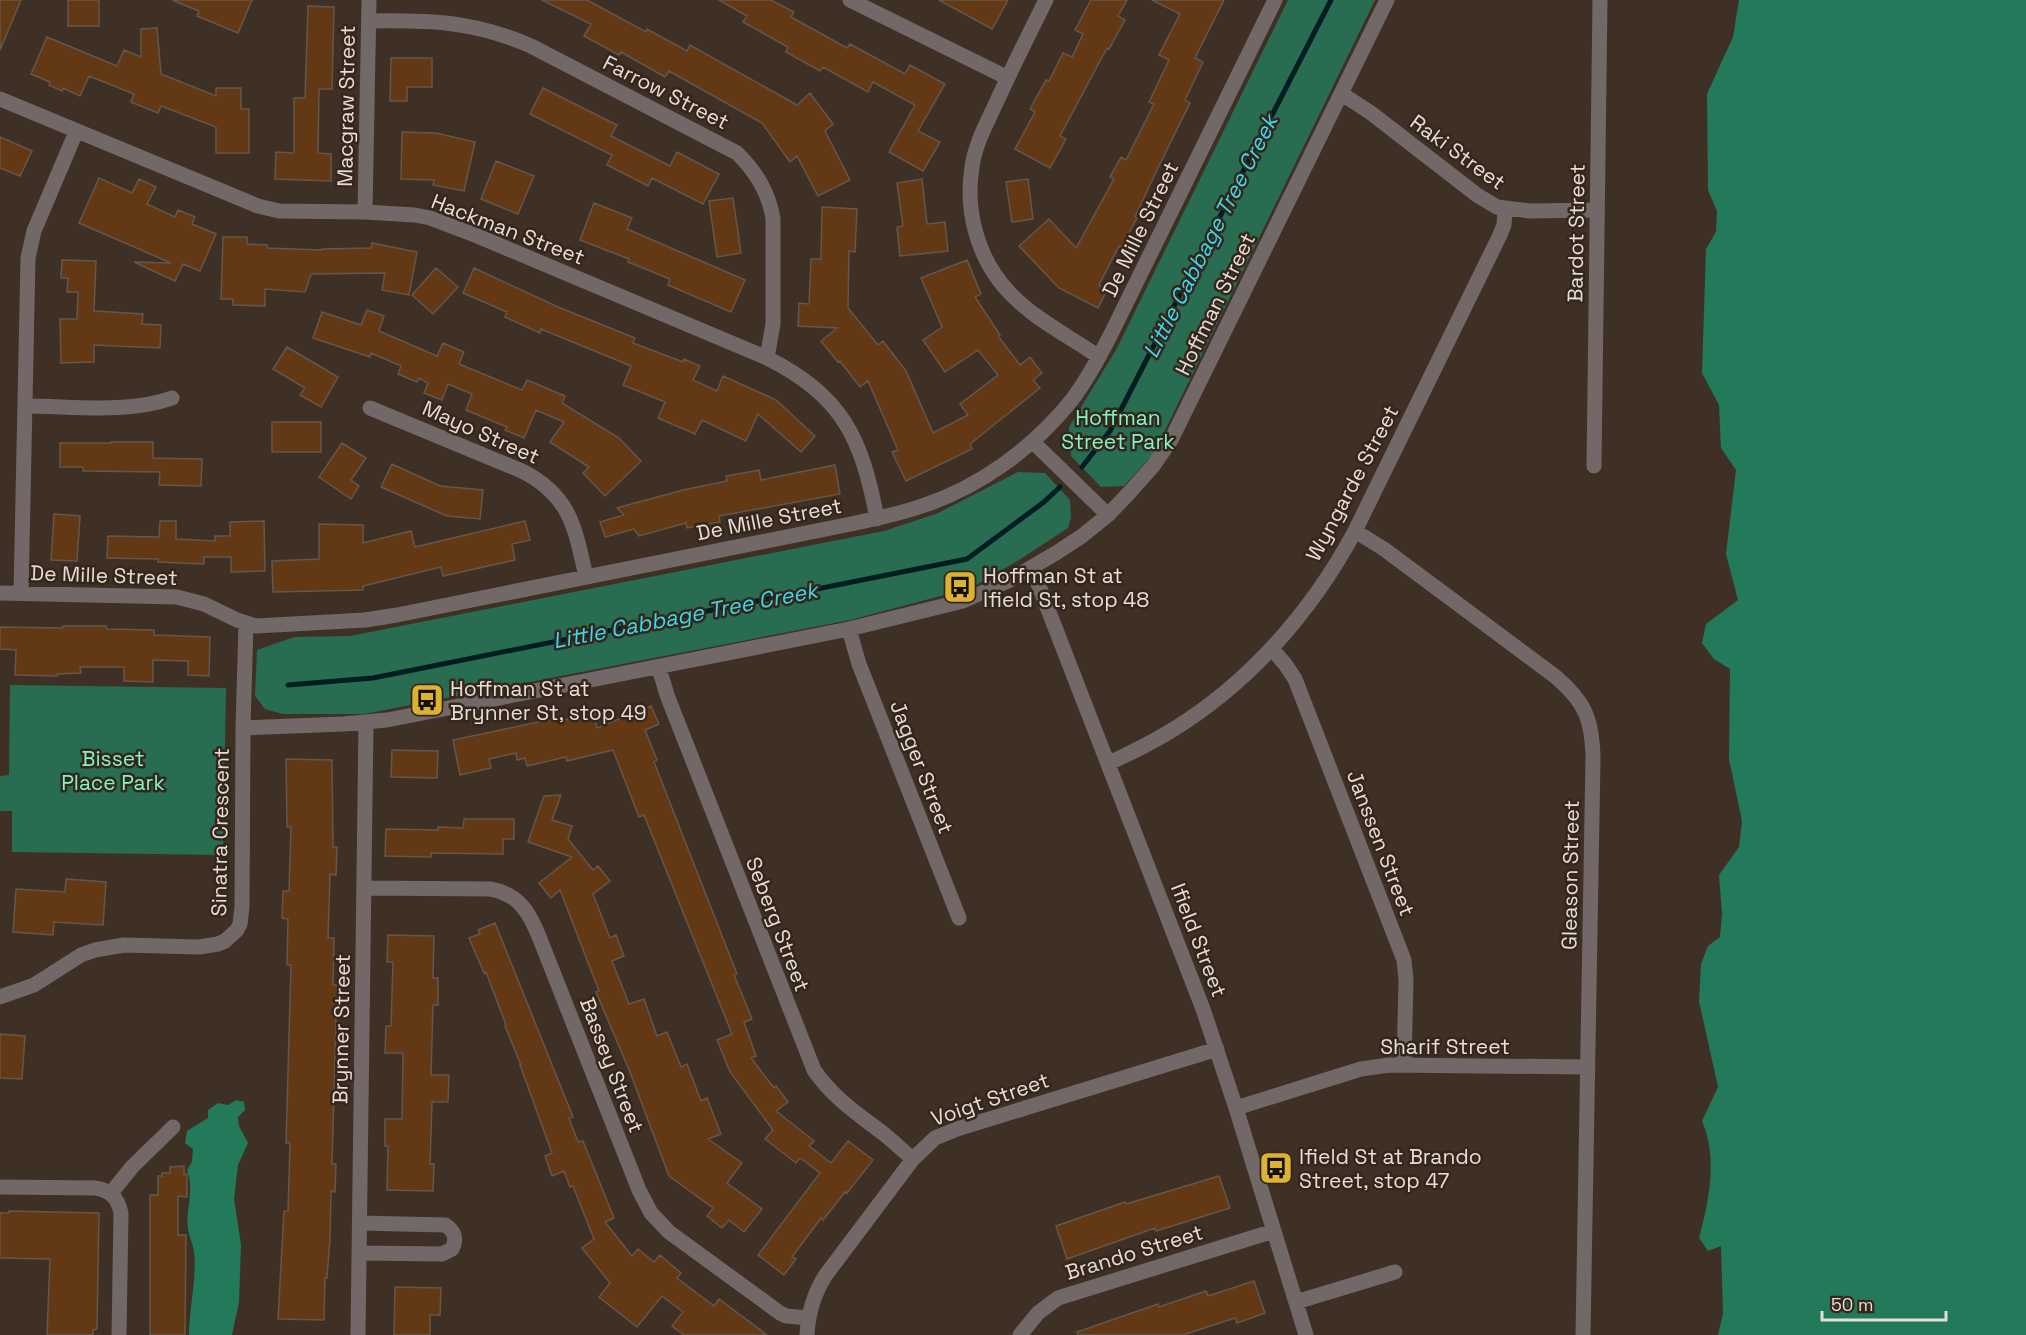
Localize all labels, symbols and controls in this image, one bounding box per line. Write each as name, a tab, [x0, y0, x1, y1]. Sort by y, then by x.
street label: Macgraw Street	[331, 25, 361, 187]
street label: Farrow Street	[598, 49, 734, 135]
water label: Little Cabbage Tree Creek	[1136, 108, 1285, 362]
street label: Raki Street	[1405, 108, 1511, 196]
street label: De Mille Street	[1096, 157, 1184, 301]
street label: Bardot Street	[1561, 163, 1591, 303]
street label: Hackman Street	[428, 187, 588, 271]
street label: Hoffman Street	[1169, 228, 1261, 380]
street label: Mayo Street	[418, 394, 544, 470]
street label: Wyngarde Street	[1300, 400, 1404, 566]
park label: Hoffman Street Park	[1061, 404, 1175, 455]
street label: De Mille Street	[694, 492, 844, 546]
street label: De Mille Street	[30, 559, 178, 591]
place label: Hoffman St at Ifield St, stop 48	[983, 562, 1149, 613]
bus stop icon: Hoffman St at Ifield St, stop 48	[942, 569, 978, 605]
water label: Little Cabbage Tree Creek	[550, 575, 822, 654]
place label: Hoffman St at Brynner St, stop 49	[450, 675, 647, 726]
bus stop icon: Hoffman St at Brynner St, stop 49	[409, 682, 445, 718]
street label: Jagger Street	[884, 697, 960, 837]
park label: Bisset Place Park	[61, 745, 165, 796]
street label: Sinatra Crescent	[205, 747, 235, 917]
street label: Janssen Street	[1341, 766, 1421, 920]
street label: Gleason Street	[1555, 800, 1585, 950]
street label: Seberg Street	[740, 853, 816, 995]
street label: Ifield Street	[1165, 879, 1233, 1001]
street label: Brynner Street	[326, 954, 356, 1104]
street label: Bassey Street	[574, 993, 650, 1137]
street label: Sharif Street	[1380, 1033, 1510, 1060]
street label: Voigt Street	[927, 1066, 1053, 1132]
place label: Ifield St at Brando Street, stop 47	[1299, 1143, 1482, 1194]
bus stop icon: Ifield St at Brando Street, stop 47	[1258, 1150, 1294, 1186]
street label: Brando Street	[1062, 1218, 1206, 1286]
scale bar	[1822, 1284, 1946, 1322]
text: 50 m	[1831, 1293, 1873, 1316]

